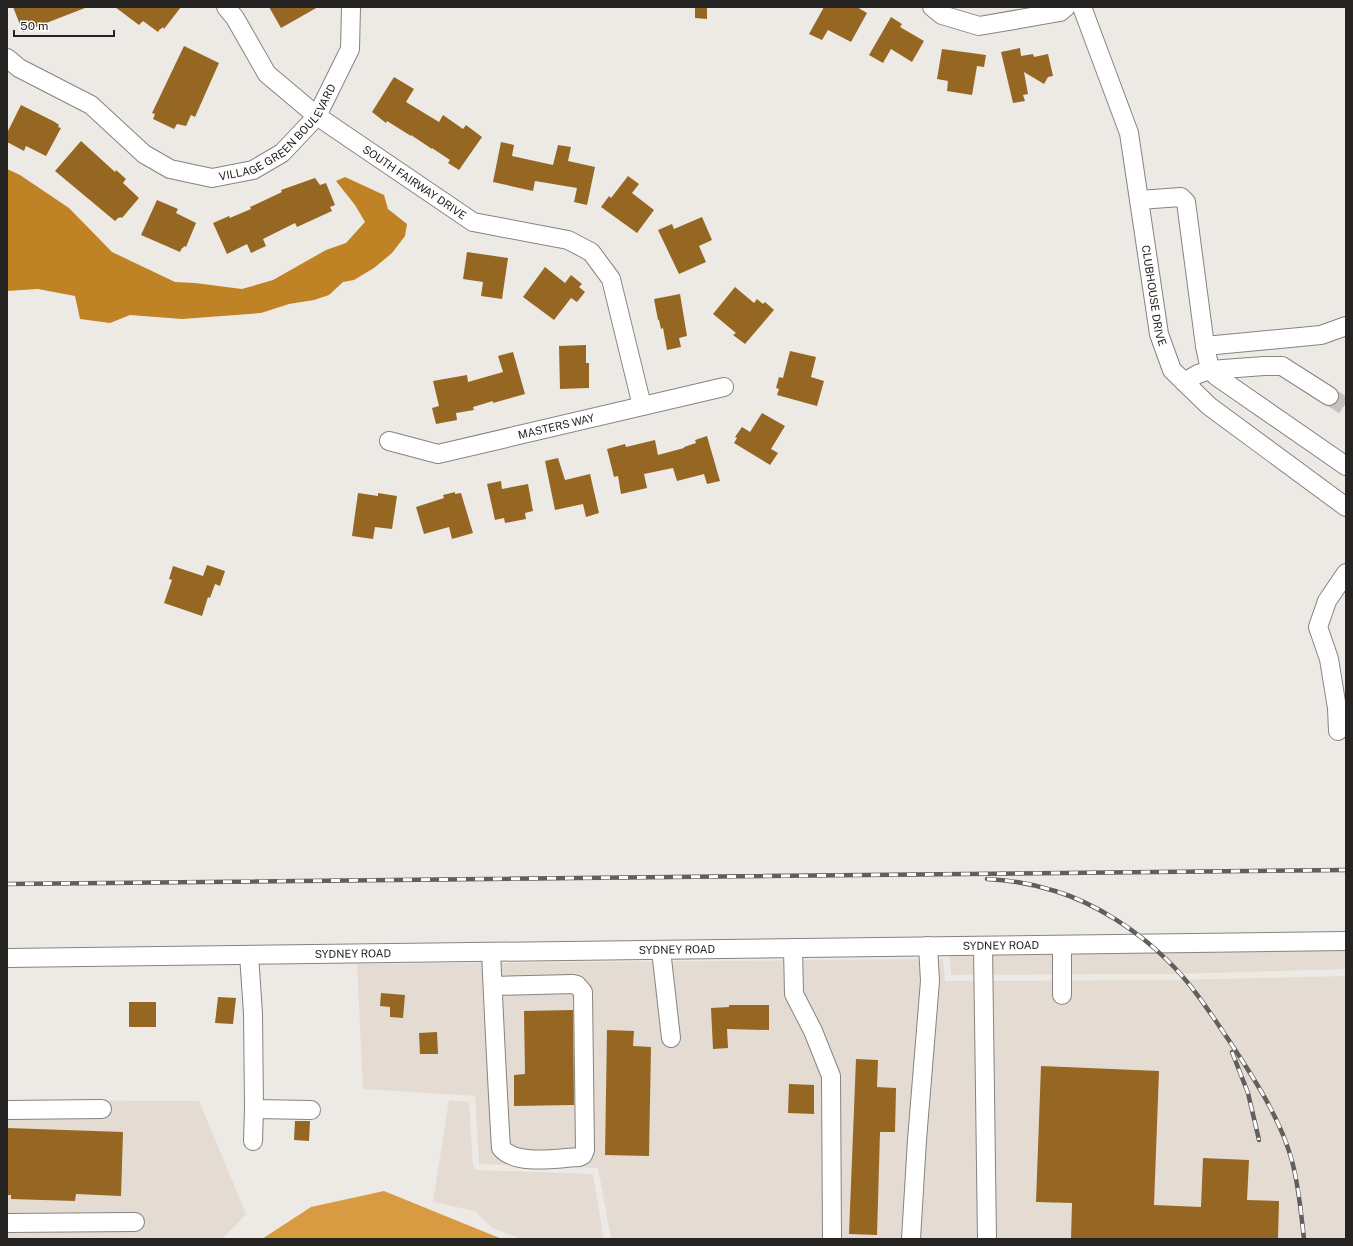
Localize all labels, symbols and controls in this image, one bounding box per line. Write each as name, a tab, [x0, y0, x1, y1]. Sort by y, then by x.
scale bar	[14, 12, 114, 38]
text: 50 m	[20, 19, 48, 33]
street label: VILLAGE GREEN BOULEVARD	[218, 82, 338, 183]
street label: SOUTH FAIRWAY DRIVE	[361, 143, 469, 222]
street label: CLUBHOUSE DRIVE	[1140, 244, 1169, 348]
street label: MASTERS WAY	[517, 412, 596, 441]
street label: SYDNEY ROAD	[963, 939, 1040, 952]
street label: SYDNEY ROAD	[639, 943, 716, 956]
street label: SYDNEY ROAD	[315, 947, 392, 960]

